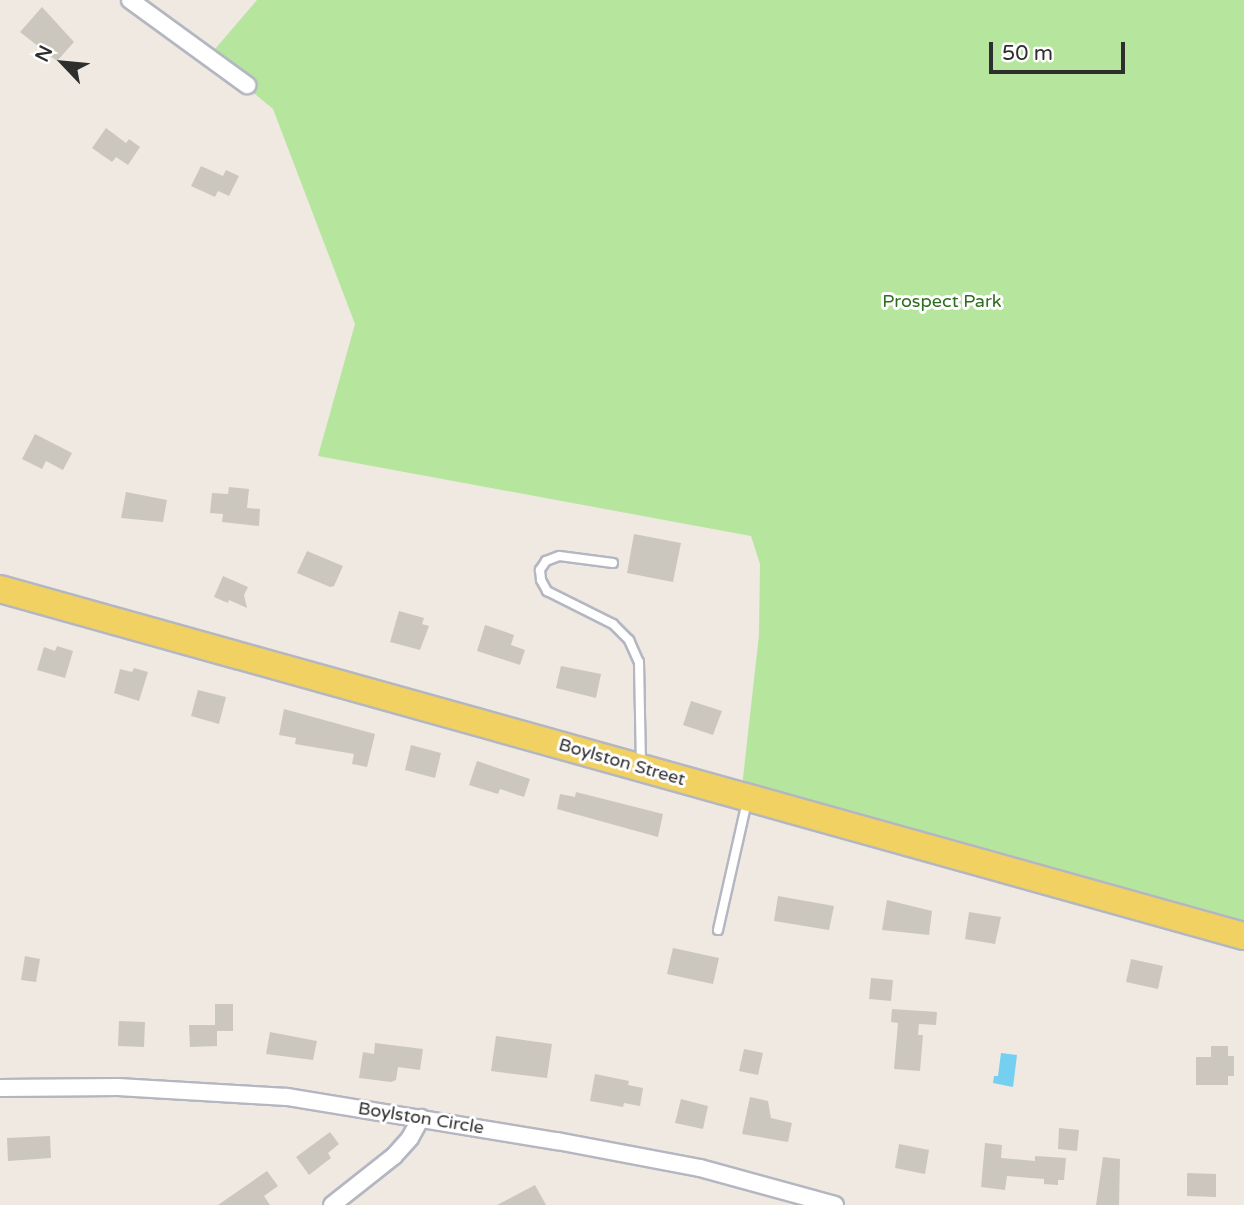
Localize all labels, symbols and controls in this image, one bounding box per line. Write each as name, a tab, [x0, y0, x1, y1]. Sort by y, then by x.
north arrow	[28, 28, 98, 98]
scale bar	[992, 28, 1128, 72]
text: 50 m	[1002, 41, 1053, 66]
text: N	[31, 42, 57, 65]
park label: Prospect Park	[882, 290, 1002, 312]
street label: Boylston Street	[556, 734, 688, 790]
street label: Boylston Circle	[357, 1097, 485, 1139]

